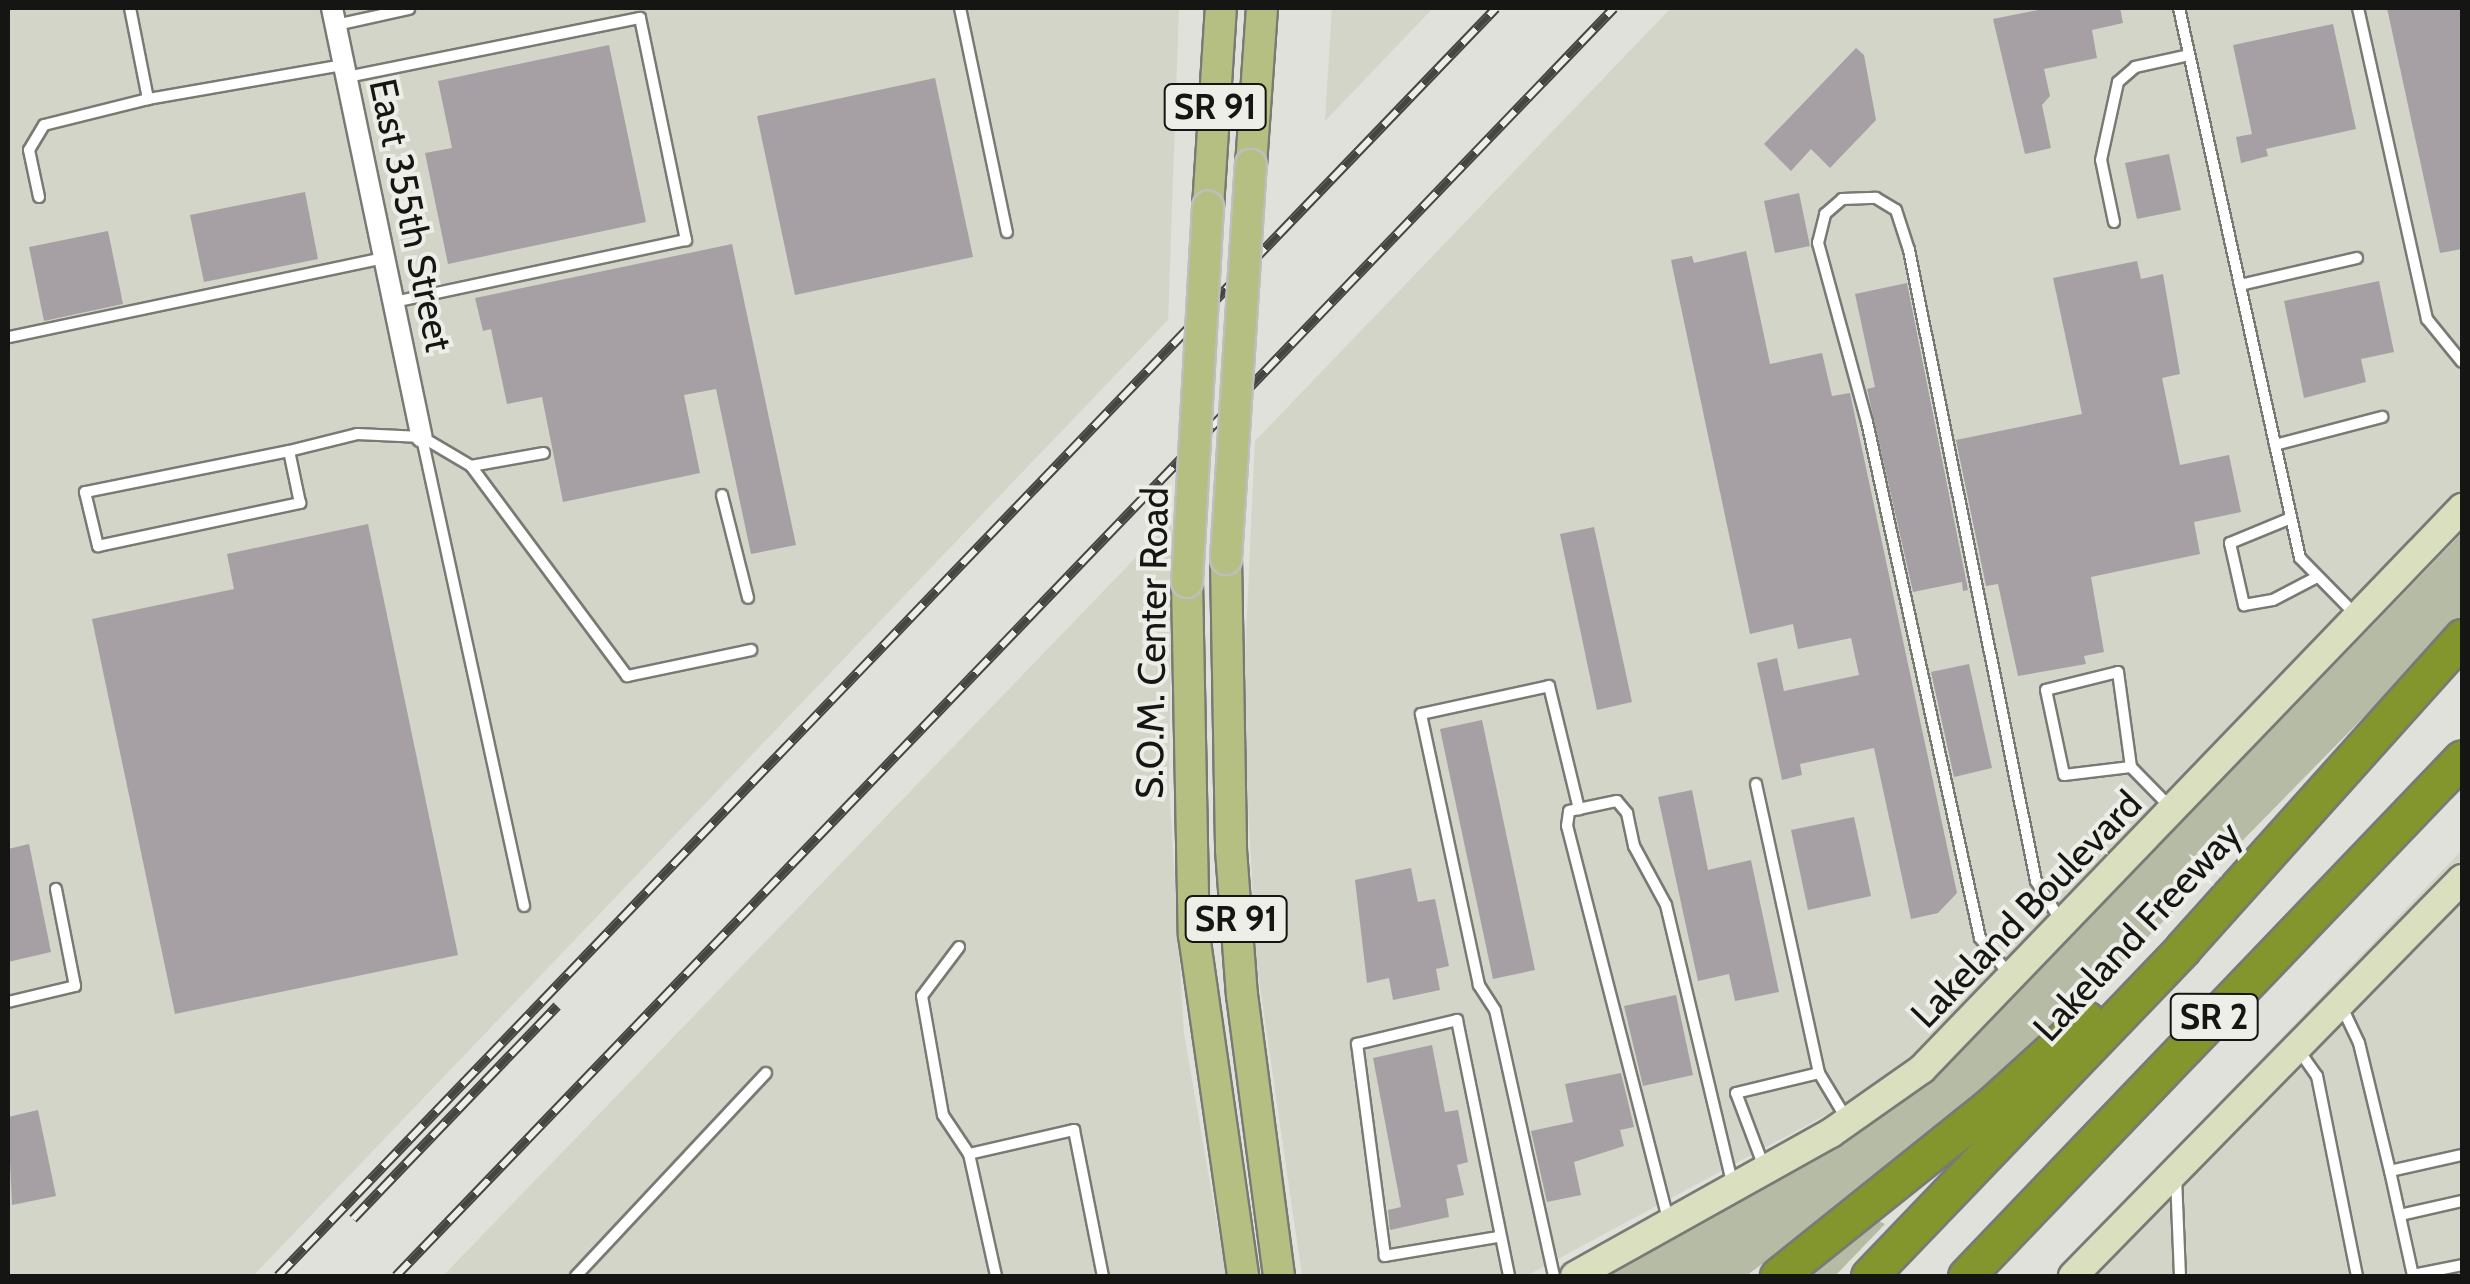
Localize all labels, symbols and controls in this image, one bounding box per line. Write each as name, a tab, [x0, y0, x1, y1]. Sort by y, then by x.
street label: East 355th Street	[360, 74, 462, 356]
road number: SR 91	[1162, 77, 1268, 137]
street label: S.O.M. Center Road	[1126, 487, 1178, 799]
street label: Lakeland Boulevard	[1901, 781, 2151, 1037]
street label: Lakeland Freeway	[2024, 812, 2250, 1050]
road number: SR 91	[1184, 889, 1288, 949]
road number: SR 2	[2169, 987, 2259, 1047]

